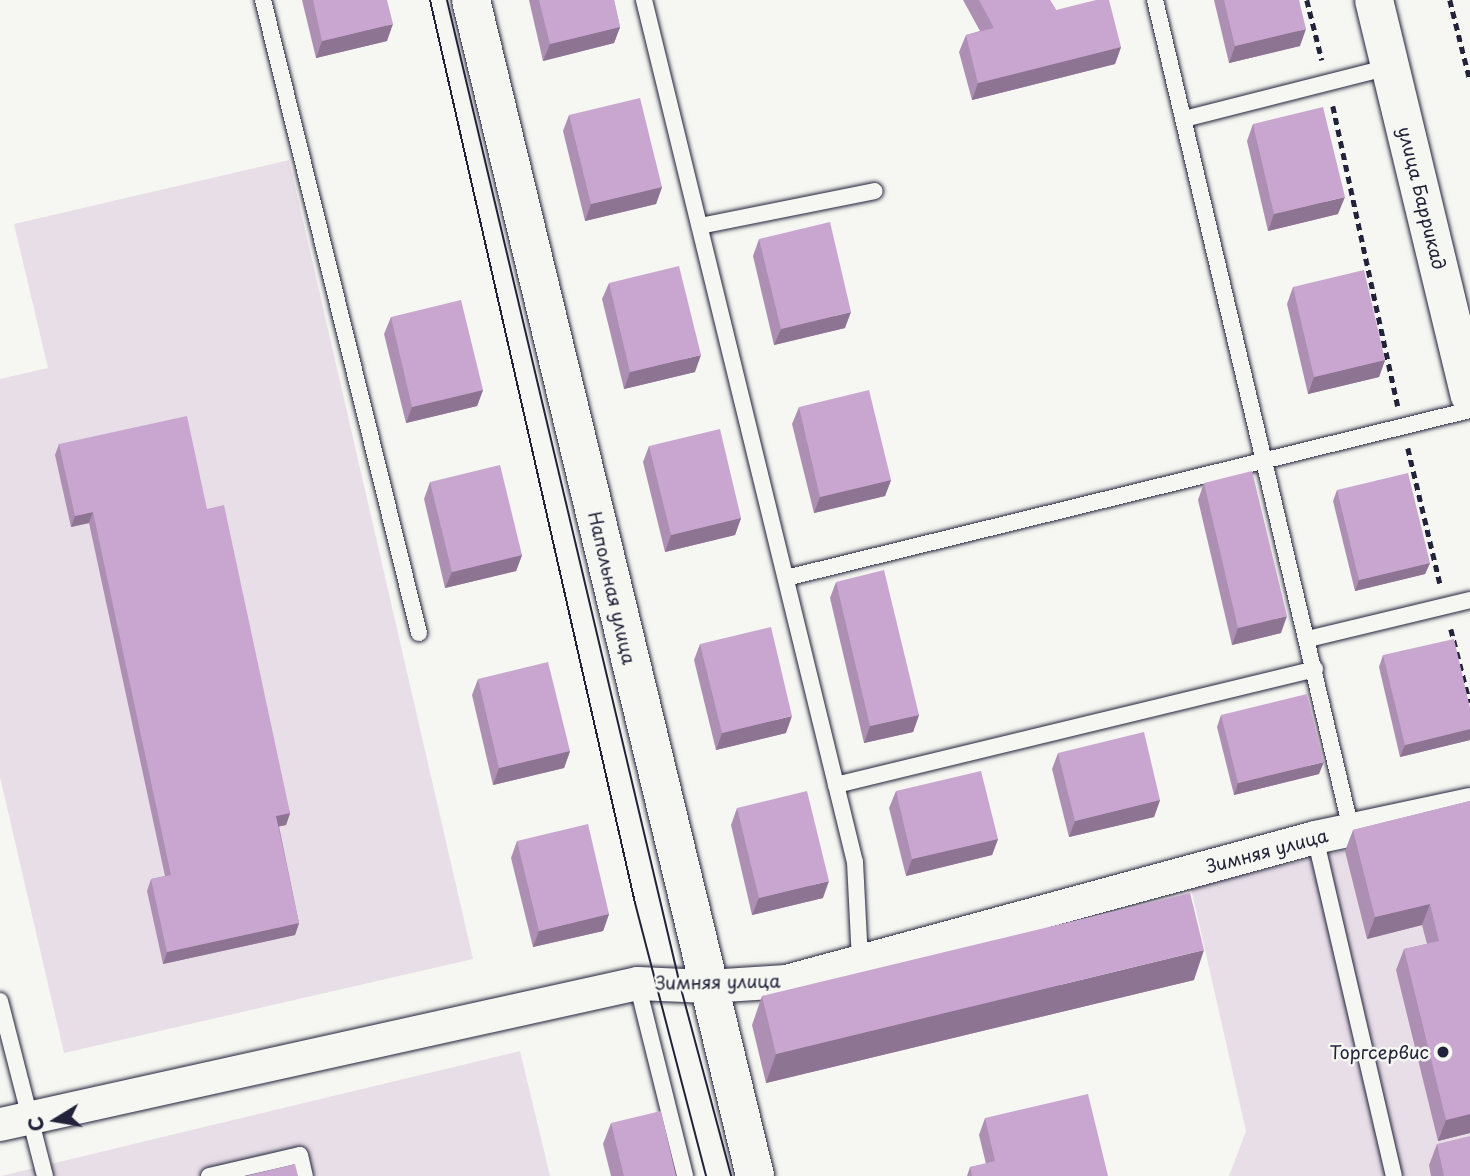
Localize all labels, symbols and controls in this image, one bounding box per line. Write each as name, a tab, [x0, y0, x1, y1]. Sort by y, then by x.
street label: улица Баррикад	[1394, 124, 1450, 272]
street label: Напольная улица	[584, 509, 640, 667]
street label: Зимняя улица	[1203, 824, 1331, 878]
street label: Зимняя улица	[655, 970, 781, 994]
place label: Торгсервис	[1330, 1041, 1429, 1063]
marker: Торгсервис	[1435, 1044, 1451, 1060]
north arrow	[21, 1085, 91, 1155]
text: С	[20, 1114, 50, 1134]

